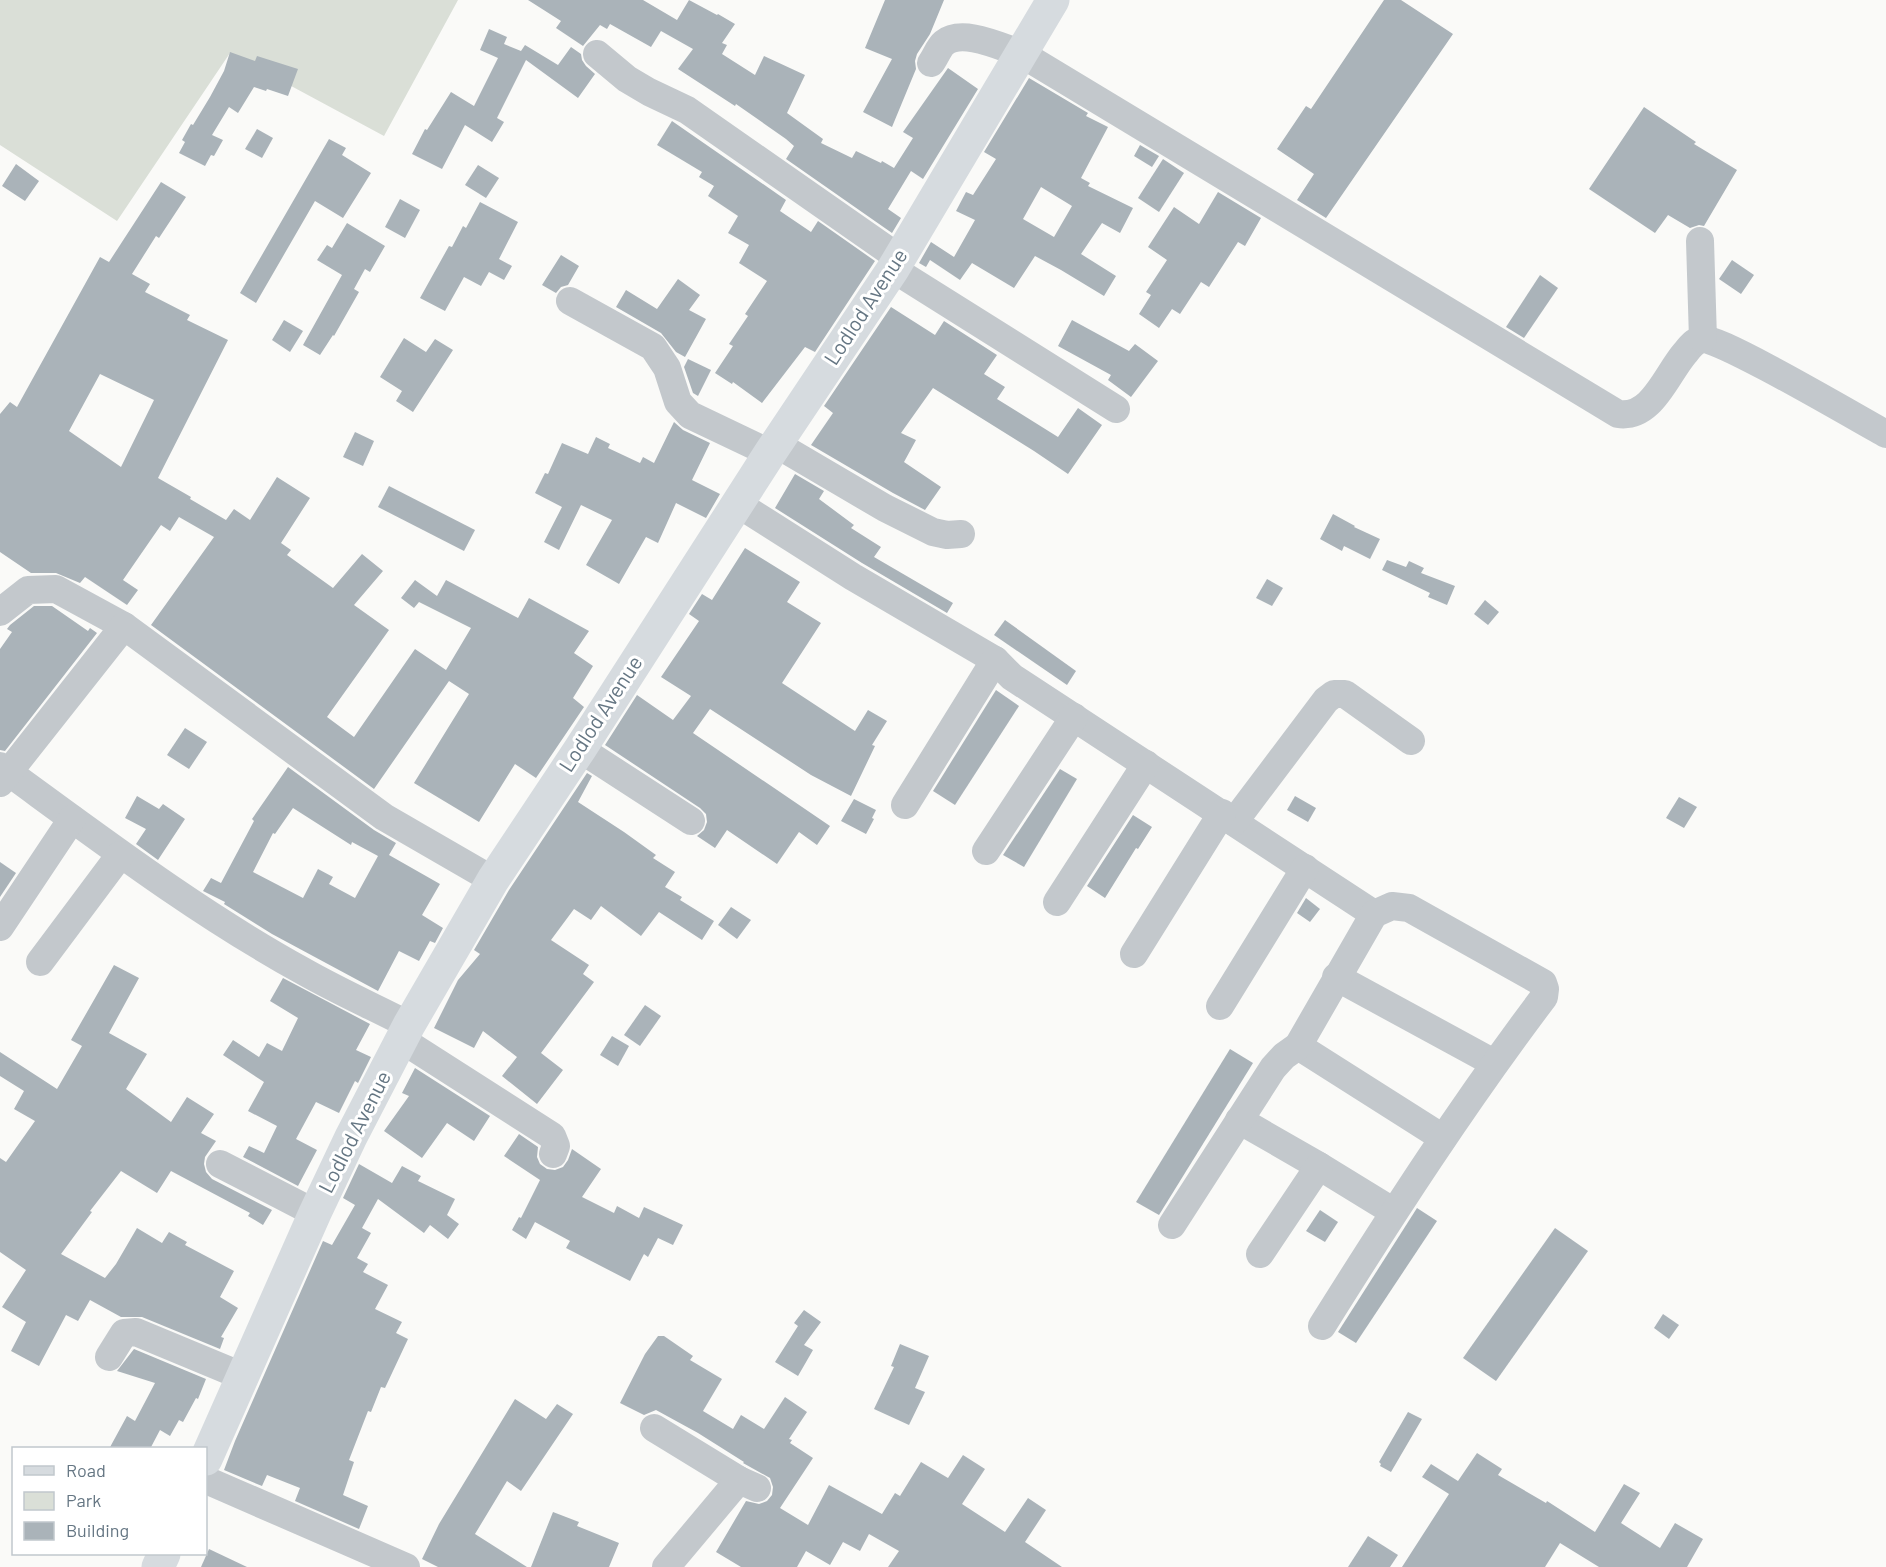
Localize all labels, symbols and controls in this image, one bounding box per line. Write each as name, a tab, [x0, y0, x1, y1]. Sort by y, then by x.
street label: Lodlod Avenue	[818, 243, 912, 369]
street label: Lodlod Avenue	[553, 650, 647, 776]
street label: Lodlod Avenue	[312, 1066, 395, 1196]
legend	[12, 1447, 207, 1555]
text: Road	[66, 1459, 106, 1481]
text: Park	[66, 1489, 101, 1511]
text: Building	[66, 1519, 129, 1541]

